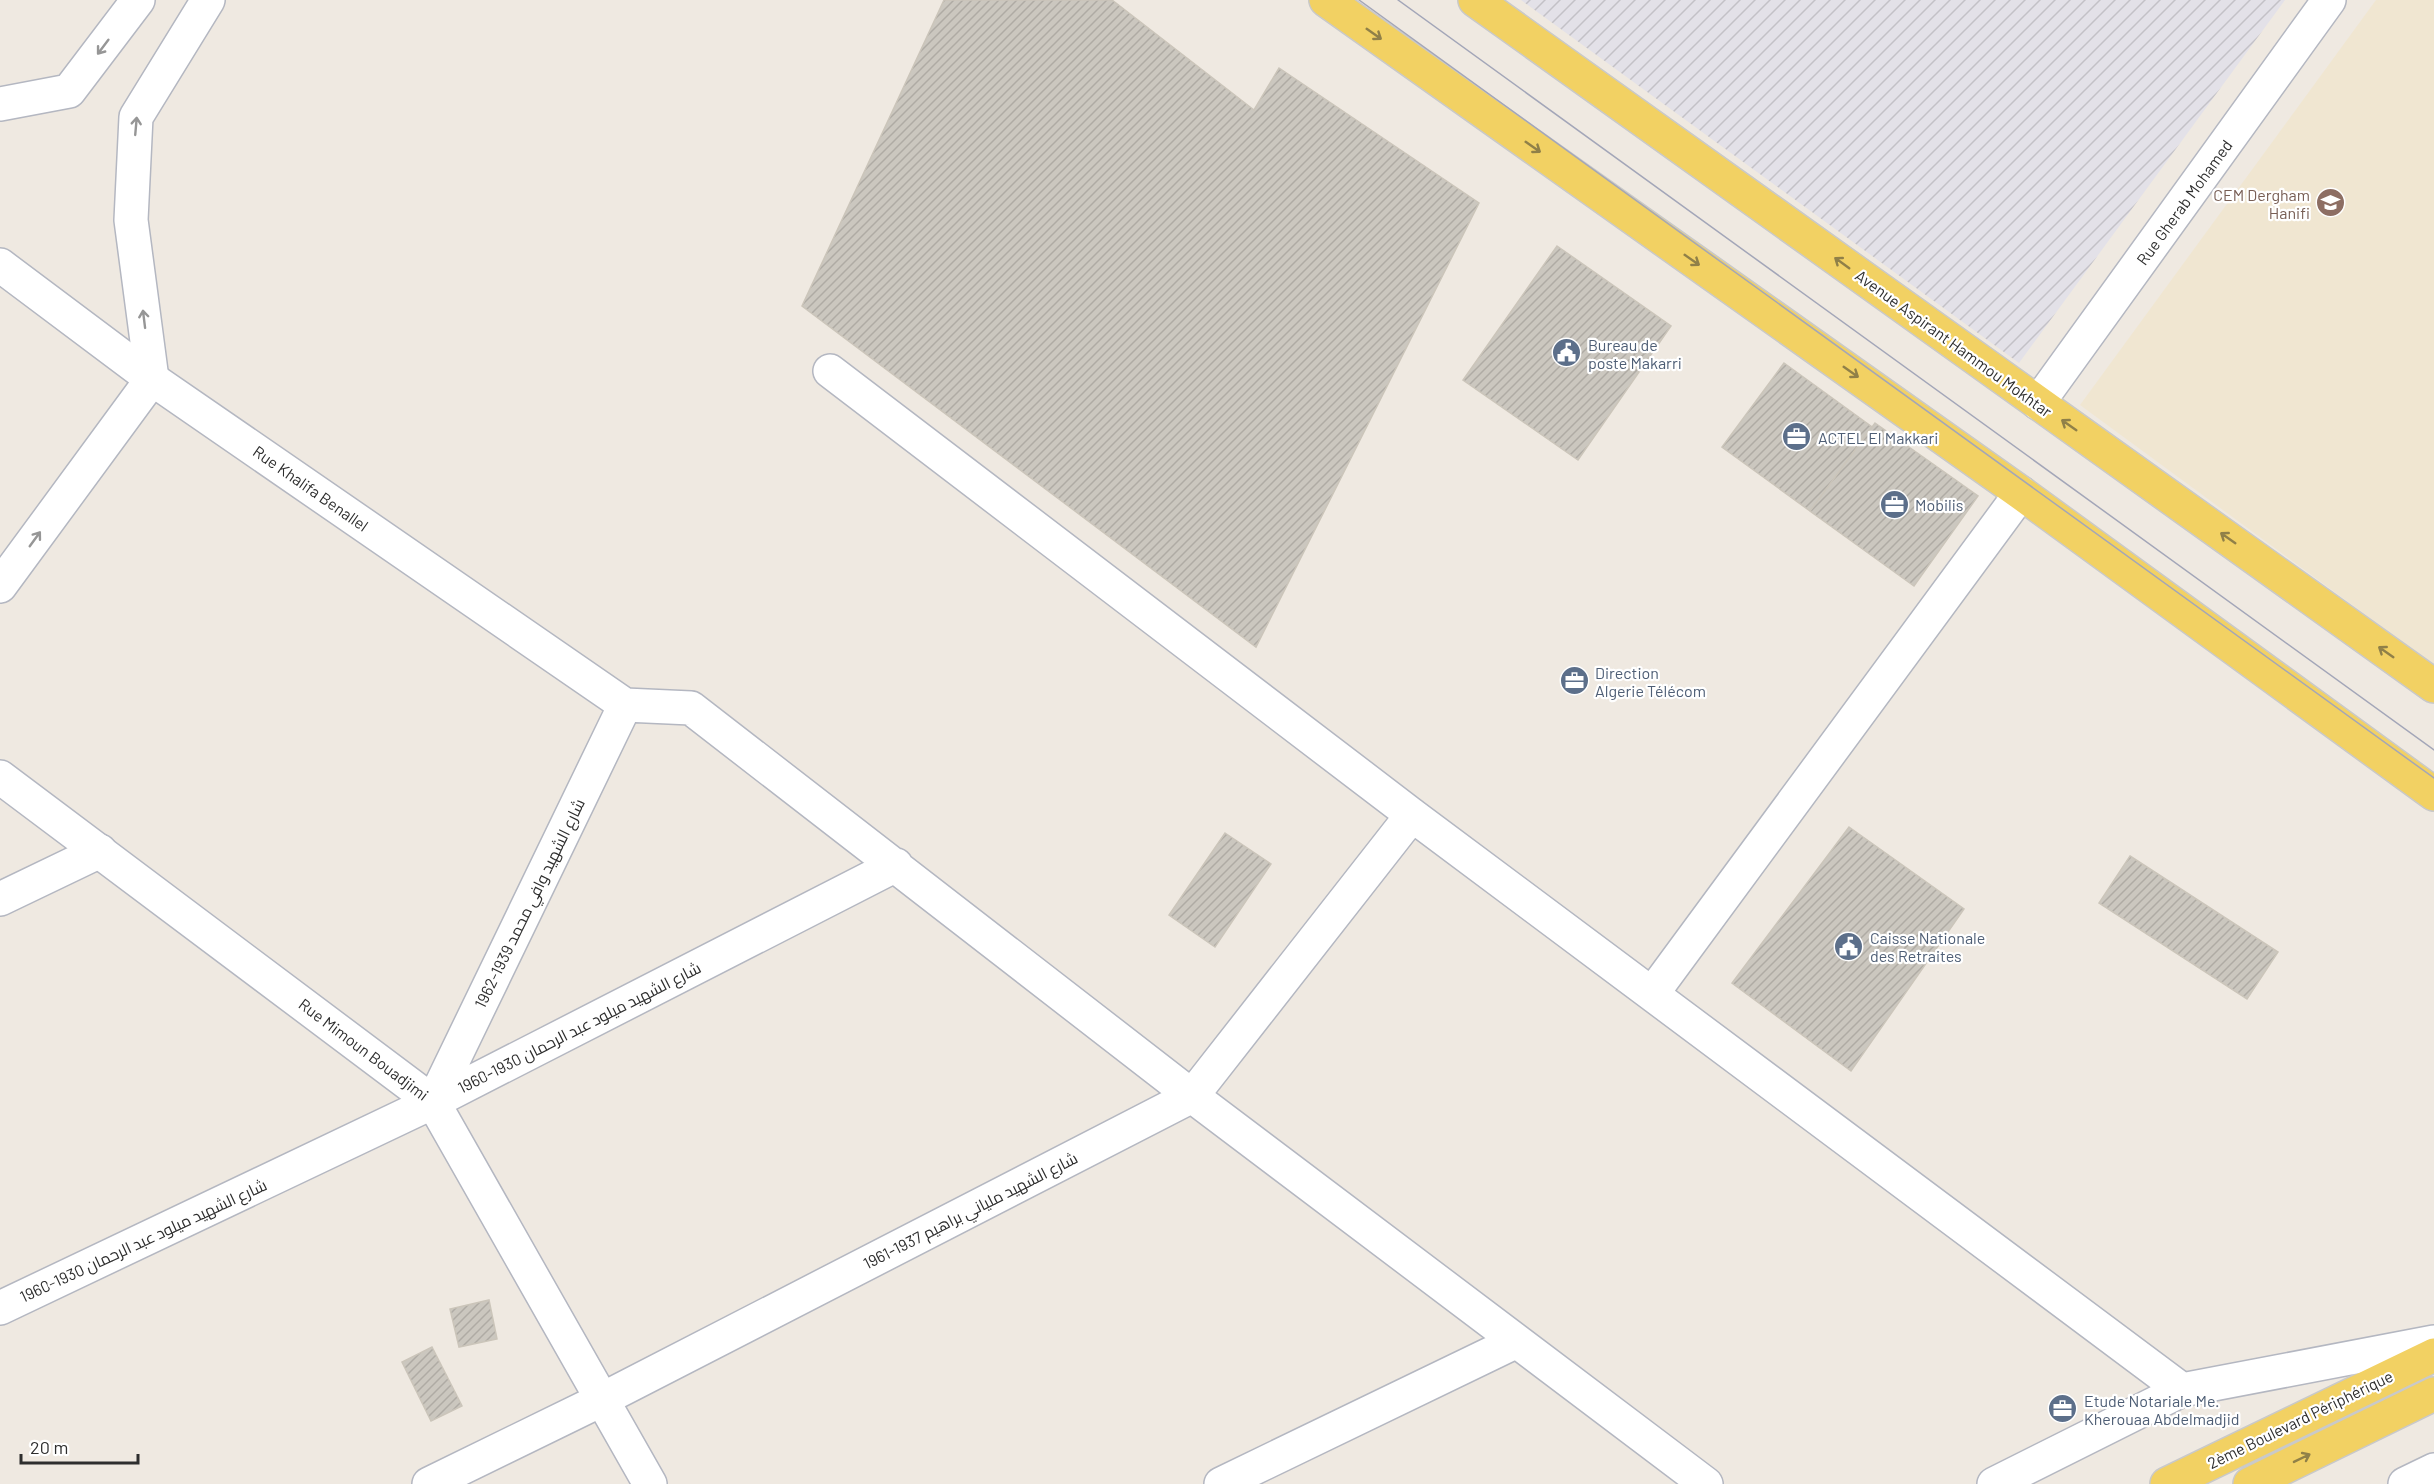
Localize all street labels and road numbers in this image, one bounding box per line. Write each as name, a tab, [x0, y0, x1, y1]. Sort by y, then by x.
street label: Rue Gherab Mohamed	[2132, 136, 2236, 268]
street label: Avenue Aspirant Hammou Mokhtar	[1852, 265, 2056, 421]
street label: Rue Khalifa Benallel	[250, 441, 372, 535]
street label: شارع الشهيد وافي محمد 1939-1962	[470, 795, 593, 1013]
street label: شارع الشهيد ميلود عبد الرحمان 1930-1960	[454, 957, 705, 1099]
street label: Rue Mimoun Bouadjimi	[295, 994, 433, 1104]
street label: شارع الشهيد ملياني براهيم 1937-1961	[860, 1148, 1083, 1277]
street label: شارع الشهيد ميلود عبد الرحمان 1930-1960	[17, 1174, 271, 1308]
street label: 2ème Boulevard Périphérique	[2204, 1366, 2396, 1472]

